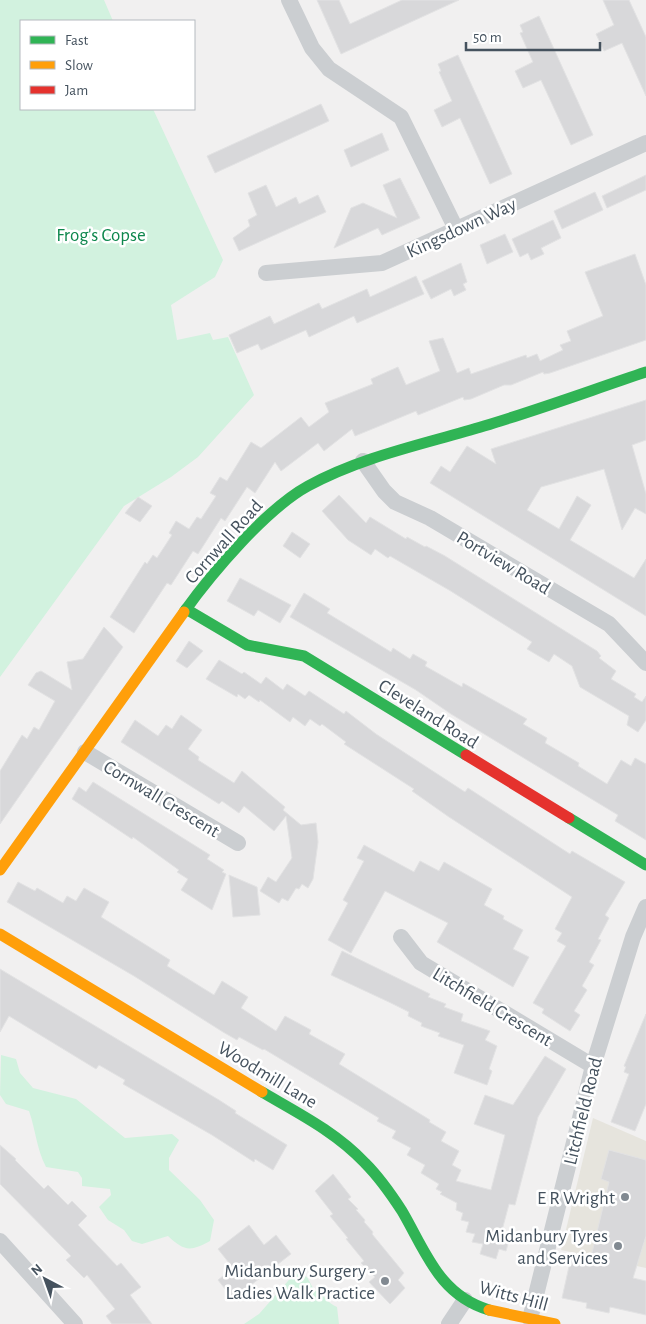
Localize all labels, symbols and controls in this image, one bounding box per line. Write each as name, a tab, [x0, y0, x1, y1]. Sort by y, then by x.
legend	[20, 20, 195, 110]
scale bar	[466, 20, 600, 52]
text: 50 m	[473, 30, 502, 45]
text: Fast	[65, 33, 89, 48]
text: Slow	[65, 58, 93, 73]
text: Jam	[65, 83, 88, 98]
street label: Kingsdown Way	[404, 195, 519, 262]
park label: Frog's Copse	[56, 226, 146, 245]
street label: Cornwall Road	[182, 496, 267, 588]
street label: Portview Road	[453, 528, 553, 599]
street label: Cleveland Road	[375, 676, 482, 753]
street label: Cornwall Crescent	[100, 757, 222, 841]
street label: Litchfield Crescent	[429, 964, 555, 1050]
street label: Woodmill Lane	[214, 1038, 320, 1112]
street label: Litchfield Road	[561, 1056, 606, 1167]
place label: E R Wright	[537, 1189, 615, 1208]
marker: E R Wright	[619, 1191, 631, 1203]
place label: Midanbury Tyres and Services	[485, 1227, 608, 1268]
marker: Midanbury Tyres and Services	[612, 1240, 624, 1252]
north arrow	[20, 1254, 70, 1304]
text: N	[29, 1261, 45, 1278]
place label: Midanbury Surgery - Ladies Walk Practice	[224, 1262, 375, 1303]
marker: Midanbury Surgery - Ladies Walk Practice	[379, 1275, 391, 1287]
street label: Witts Hill	[477, 1278, 550, 1315]

